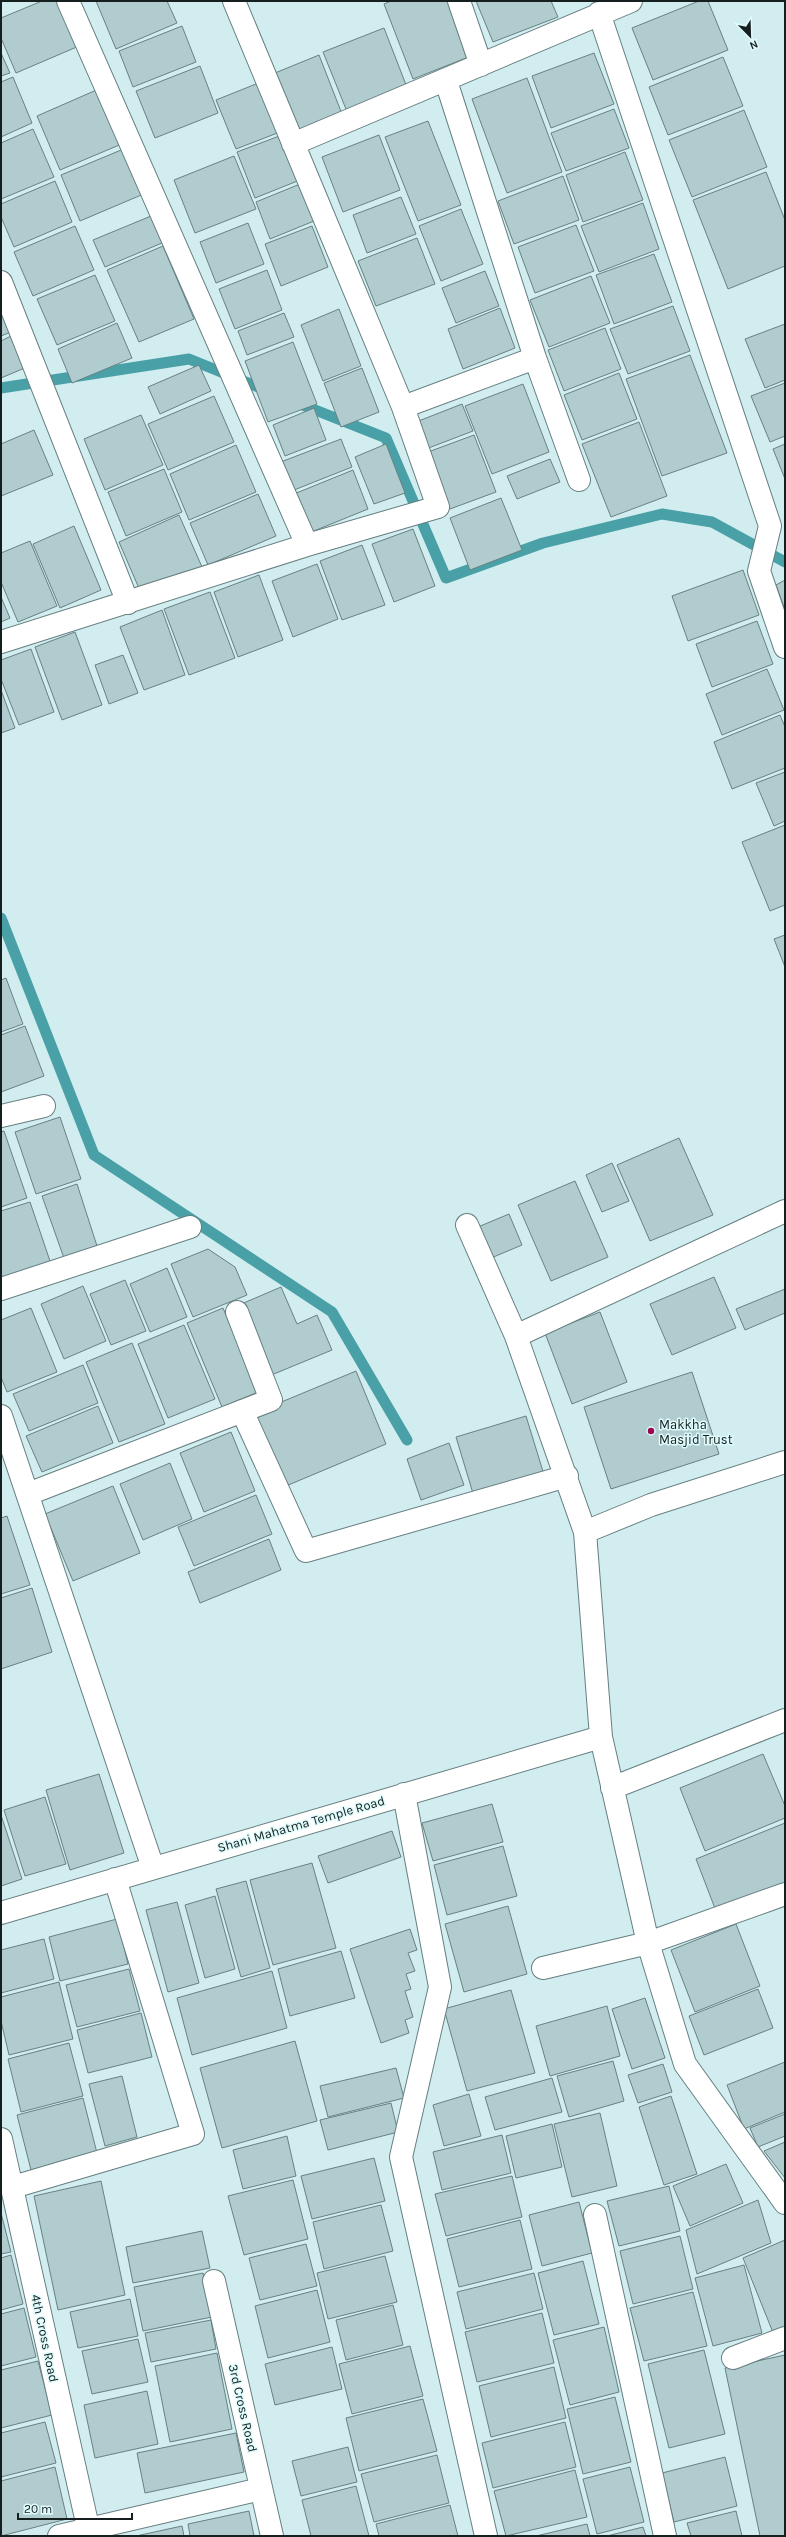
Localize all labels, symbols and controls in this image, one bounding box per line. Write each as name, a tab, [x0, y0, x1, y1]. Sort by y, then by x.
north arrow	[730, 16, 770, 56]
text: N	[748, 37, 760, 52]
place label: Makkha Masjid Trust	[659, 1417, 733, 1447]
marker: Makkha Masjid Trust	[646, 1426, 656, 1436]
street label: Shani Mahatma Temple Road	[216, 1793, 386, 1855]
street label: 4th Cross Road	[28, 2293, 62, 2383]
street label: 3rd Cross Road	[226, 2363, 260, 2453]
scale bar	[18, 2495, 132, 2521]
text: 20 m	[24, 2502, 52, 2516]

